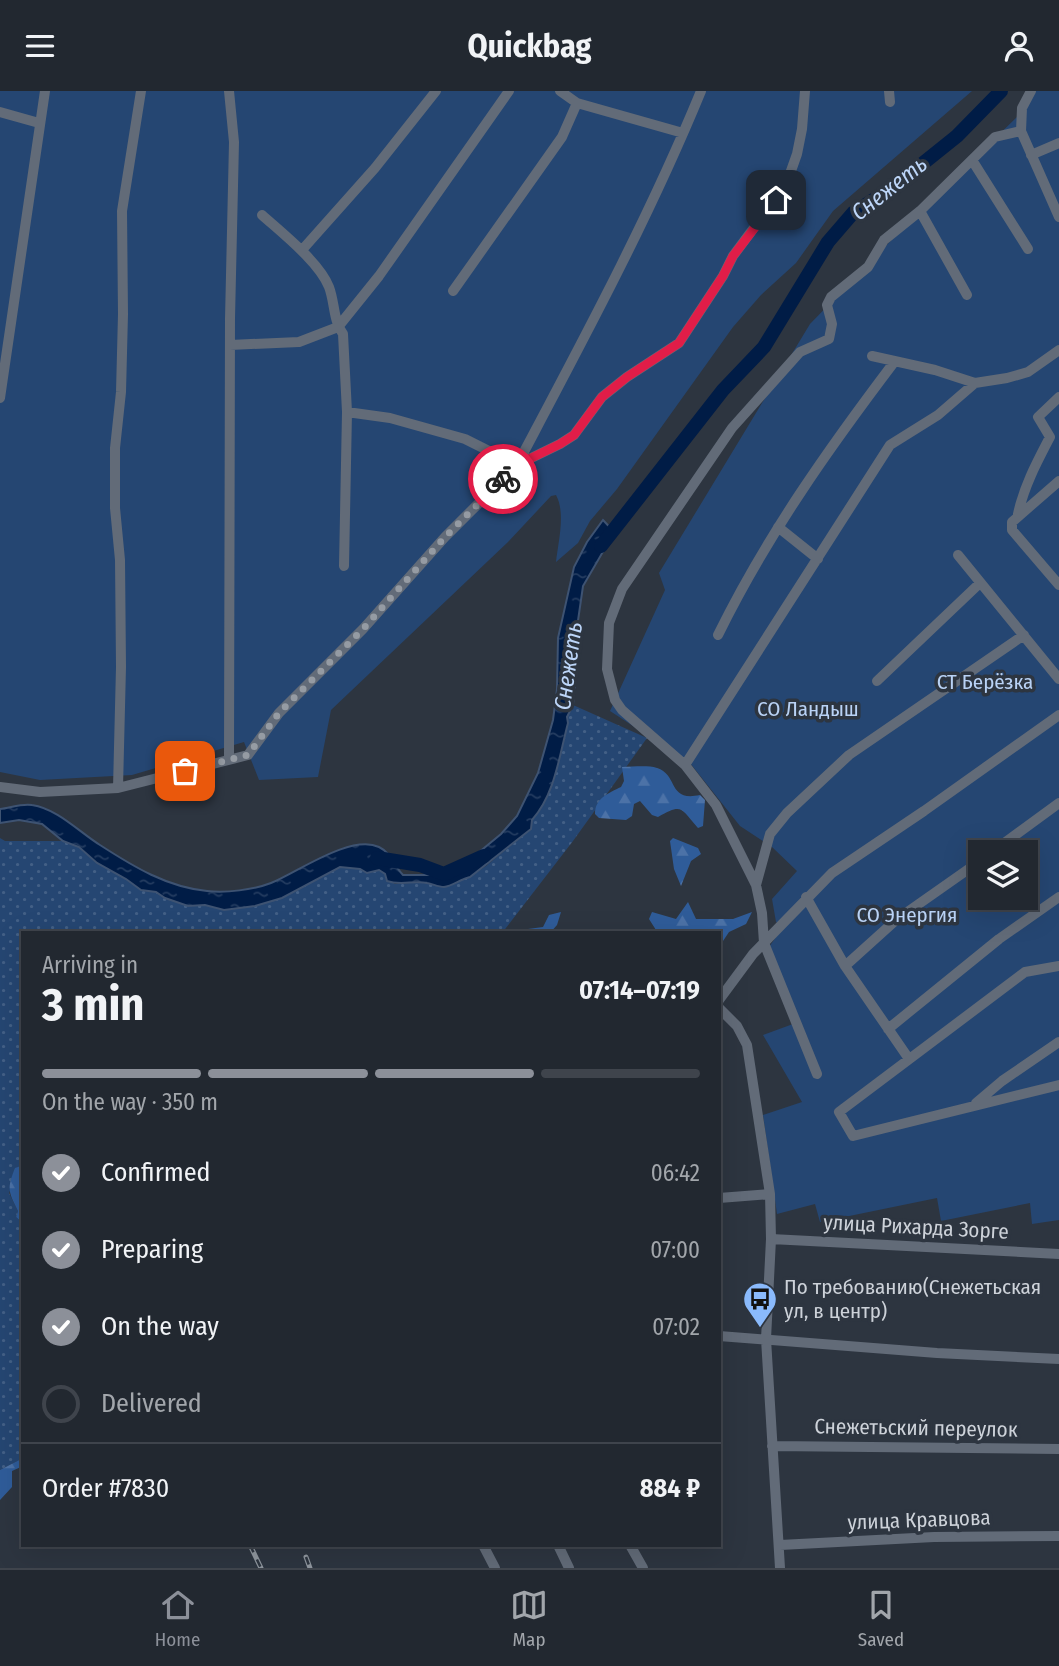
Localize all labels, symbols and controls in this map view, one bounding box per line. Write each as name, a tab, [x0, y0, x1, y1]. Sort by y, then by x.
icon: menu	[21, 27, 59, 65]
text: Quickbag	[468, 27, 591, 65]
icon: person	[1000, 27, 1038, 65]
water label: Снежеть	[845, 150, 933, 226]
pin	[746, 170, 806, 230]
icon: home	[757, 181, 795, 219]
courier	[468, 444, 538, 514]
icon: bike	[484, 460, 522, 498]
water label: Снежеть	[548, 620, 588, 712]
park label: СТ Берёзка	[937, 669, 1033, 695]
park label: СО Ландыш	[757, 696, 859, 722]
pin	[155, 741, 215, 801]
icon: bag	[166, 752, 204, 790]
map controls	[968, 840, 1038, 910]
button: layers	[968, 840, 1038, 910]
park label: СО Энергия	[856, 902, 958, 928]
text: Arriving in	[42, 951, 138, 979]
text: 07:14–07:19	[579, 975, 700, 1006]
text: 3 min	[42, 977, 144, 1032]
text: On the way · 350 m	[42, 1088, 218, 1116]
icon: check	[42, 1154, 80, 1192]
text: Confirmed	[101, 1157, 211, 1188]
text: 06:42	[651, 1159, 700, 1187]
street label: улица Рихарда Зорге	[823, 1209, 1009, 1245]
icon: check	[42, 1231, 80, 1269]
text: Preparing	[101, 1234, 203, 1265]
text: 07:00	[650, 1236, 700, 1264]
place label: По требованию(Снежетьская ул, в центр)	[784, 1274, 1041, 1324]
bus stop icon: По требованию(Снежетьская ул, в центр)	[741, 1280, 779, 1329]
icon: check	[42, 1308, 80, 1346]
text: On the way	[101, 1311, 219, 1342]
text: 07:02	[652, 1313, 700, 1341]
text: Delivered	[101, 1388, 202, 1419]
street label: Снежетьский переулок	[814, 1413, 1018, 1443]
text: Order #7830	[42, 1473, 169, 1504]
text: 884 ₽	[640, 1473, 700, 1504]
street label: улица Кравцова	[847, 1505, 991, 1535]
tab: Home	[155, 1586, 200, 1651]
tab: Map	[510, 1586, 548, 1651]
tab: Saved	[858, 1586, 904, 1651]

